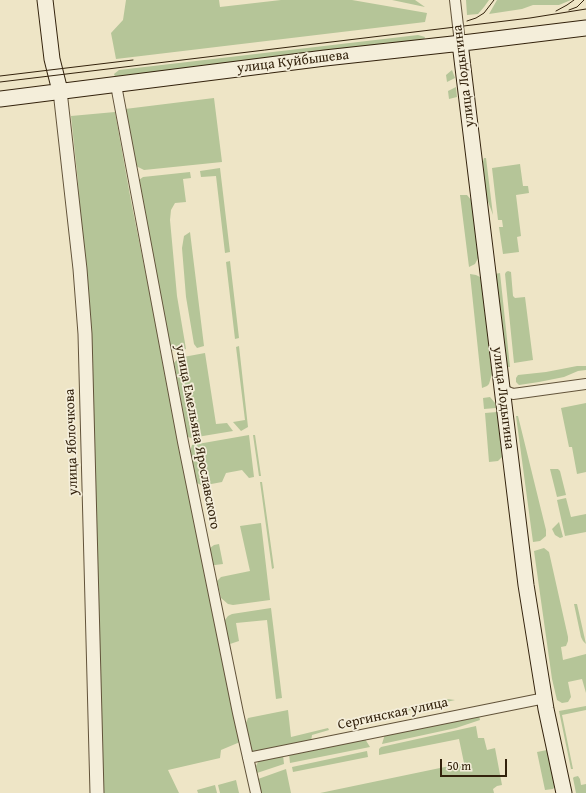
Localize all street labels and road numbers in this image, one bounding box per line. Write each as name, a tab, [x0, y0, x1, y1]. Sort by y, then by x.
street label: улица Лодыгина	[449, 24, 479, 128]
street label: улица Куйбышева	[236, 47, 350, 77]
street label: улица Емельяна Ярославского	[171, 343, 223, 531]
street label: улица Лодыгина	[488, 346, 518, 450]
street label: улица Яблочкова	[62, 388, 82, 496]
street label: Сергинская улица	[336, 694, 450, 734]

